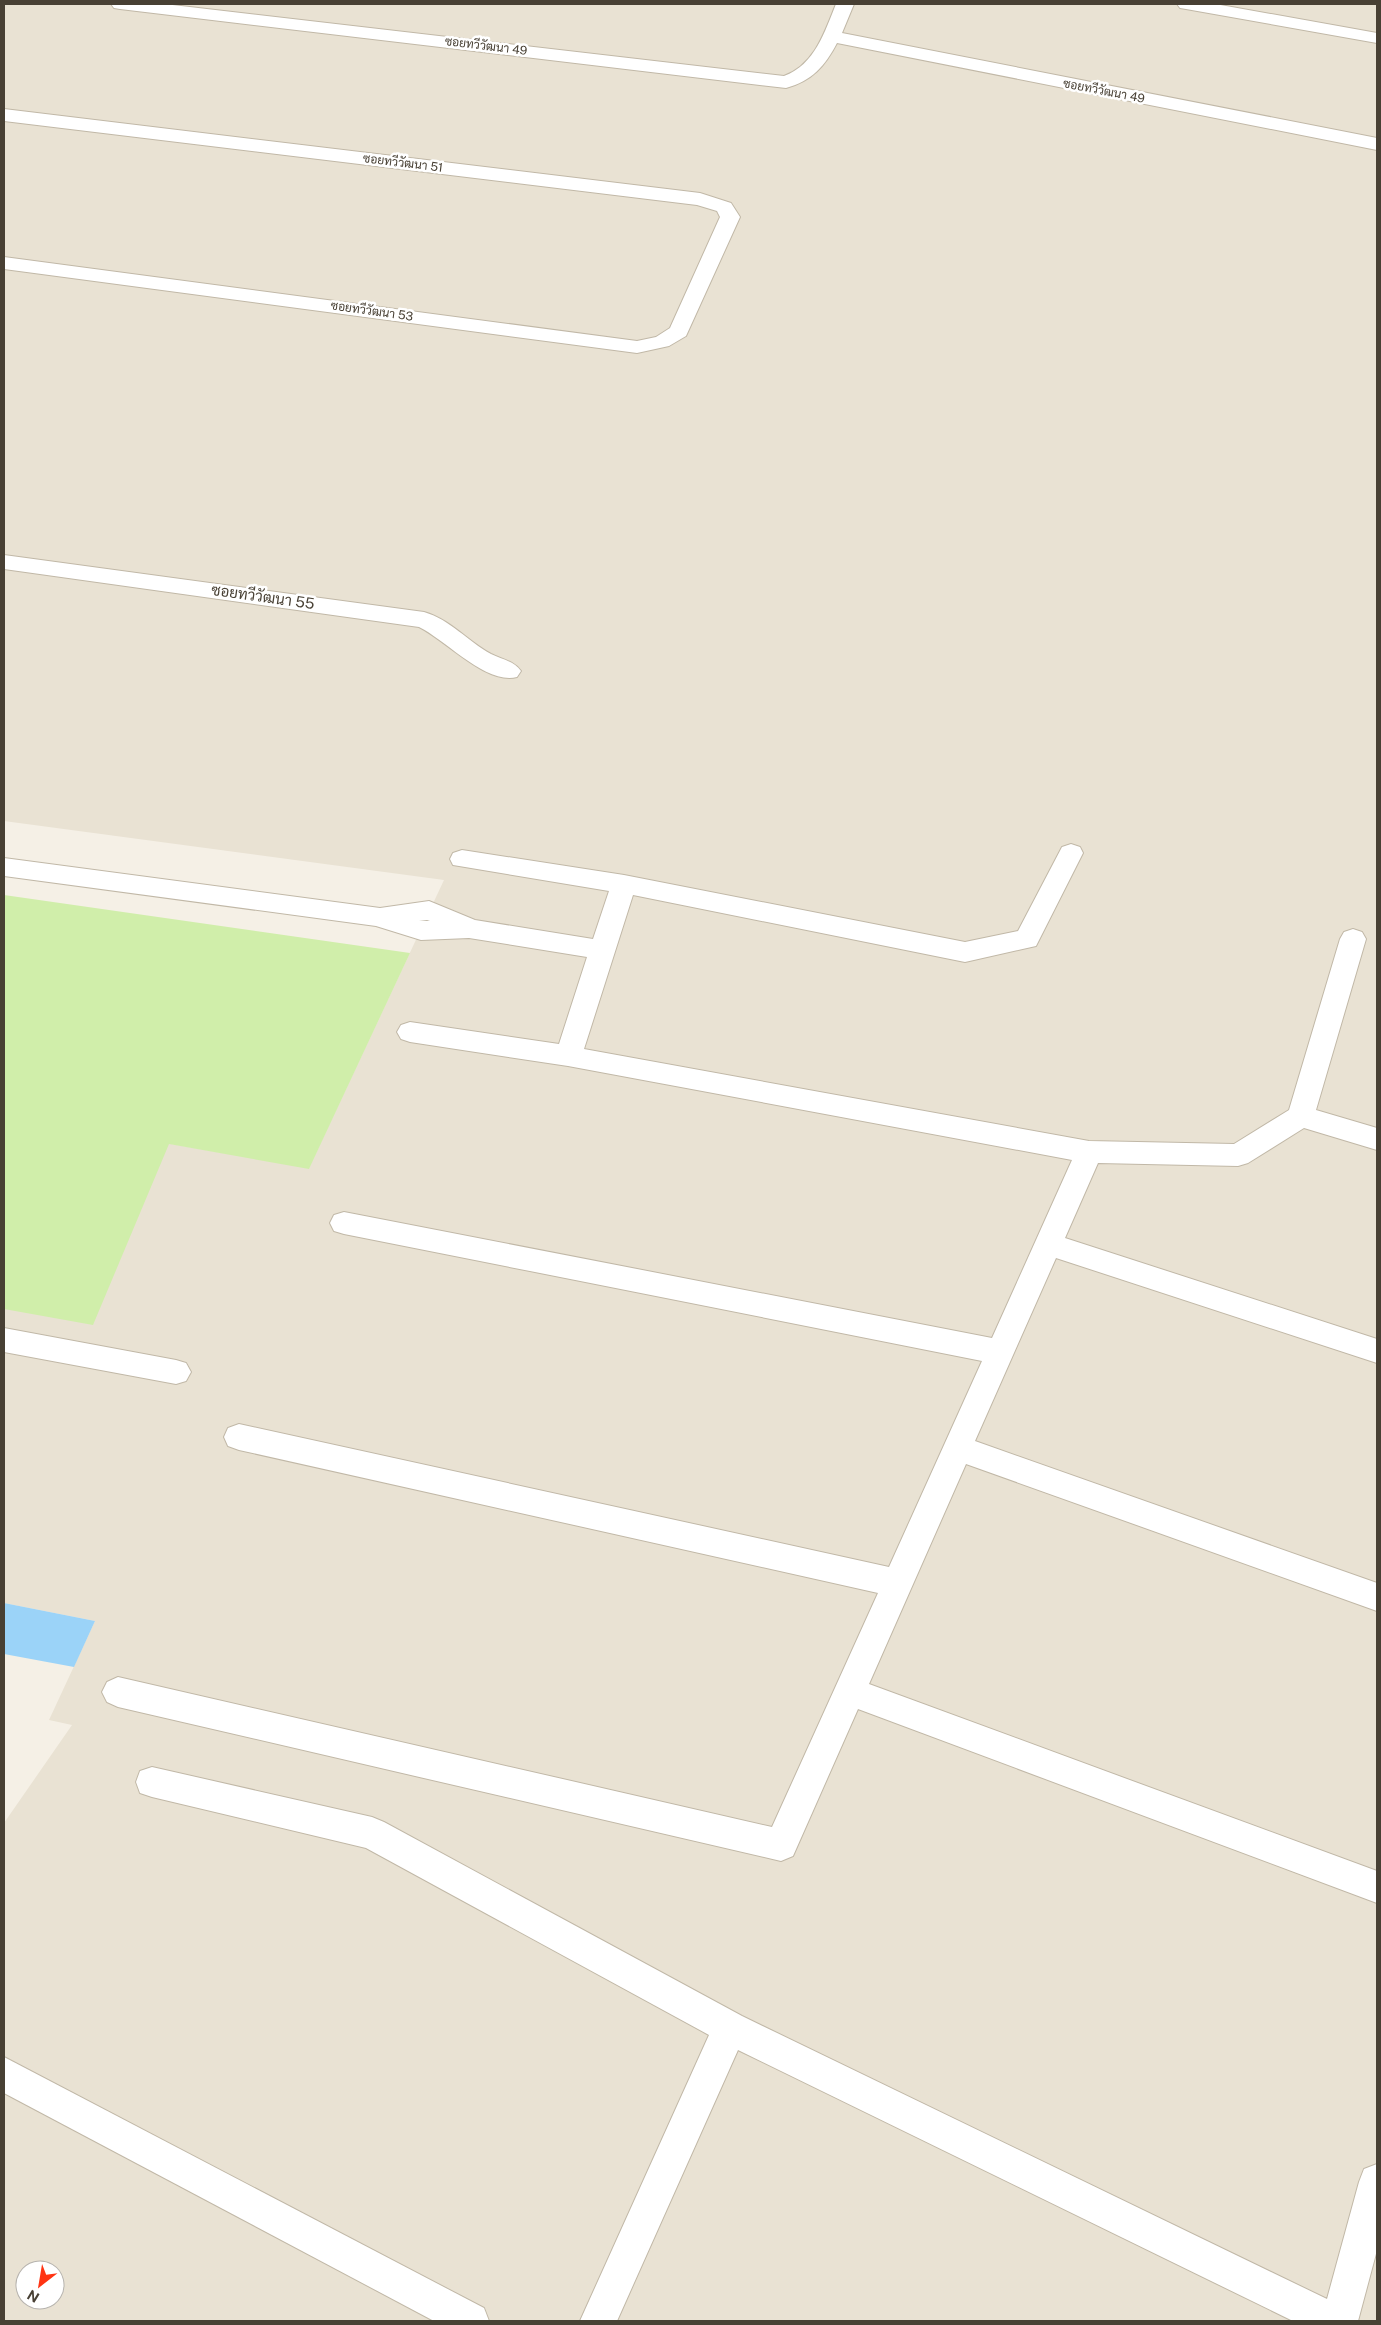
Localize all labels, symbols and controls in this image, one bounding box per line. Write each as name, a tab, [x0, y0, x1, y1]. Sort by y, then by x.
street label: ซอยทวีวัฒนา 49	[444, 33, 528, 58]
street label: ซอยทวีวัฒนา 49	[1062, 75, 1146, 106]
street label: ซอยทวีวัฒนา 51	[362, 150, 444, 175]
street label: ซอยทวีวัฒนา 53	[330, 297, 414, 324]
street label: ซอยทวีวัฒนา 55	[210, 580, 316, 612]
north arrow	[15, 2260, 65, 2310]
text: N	[24, 2286, 42, 2306]

